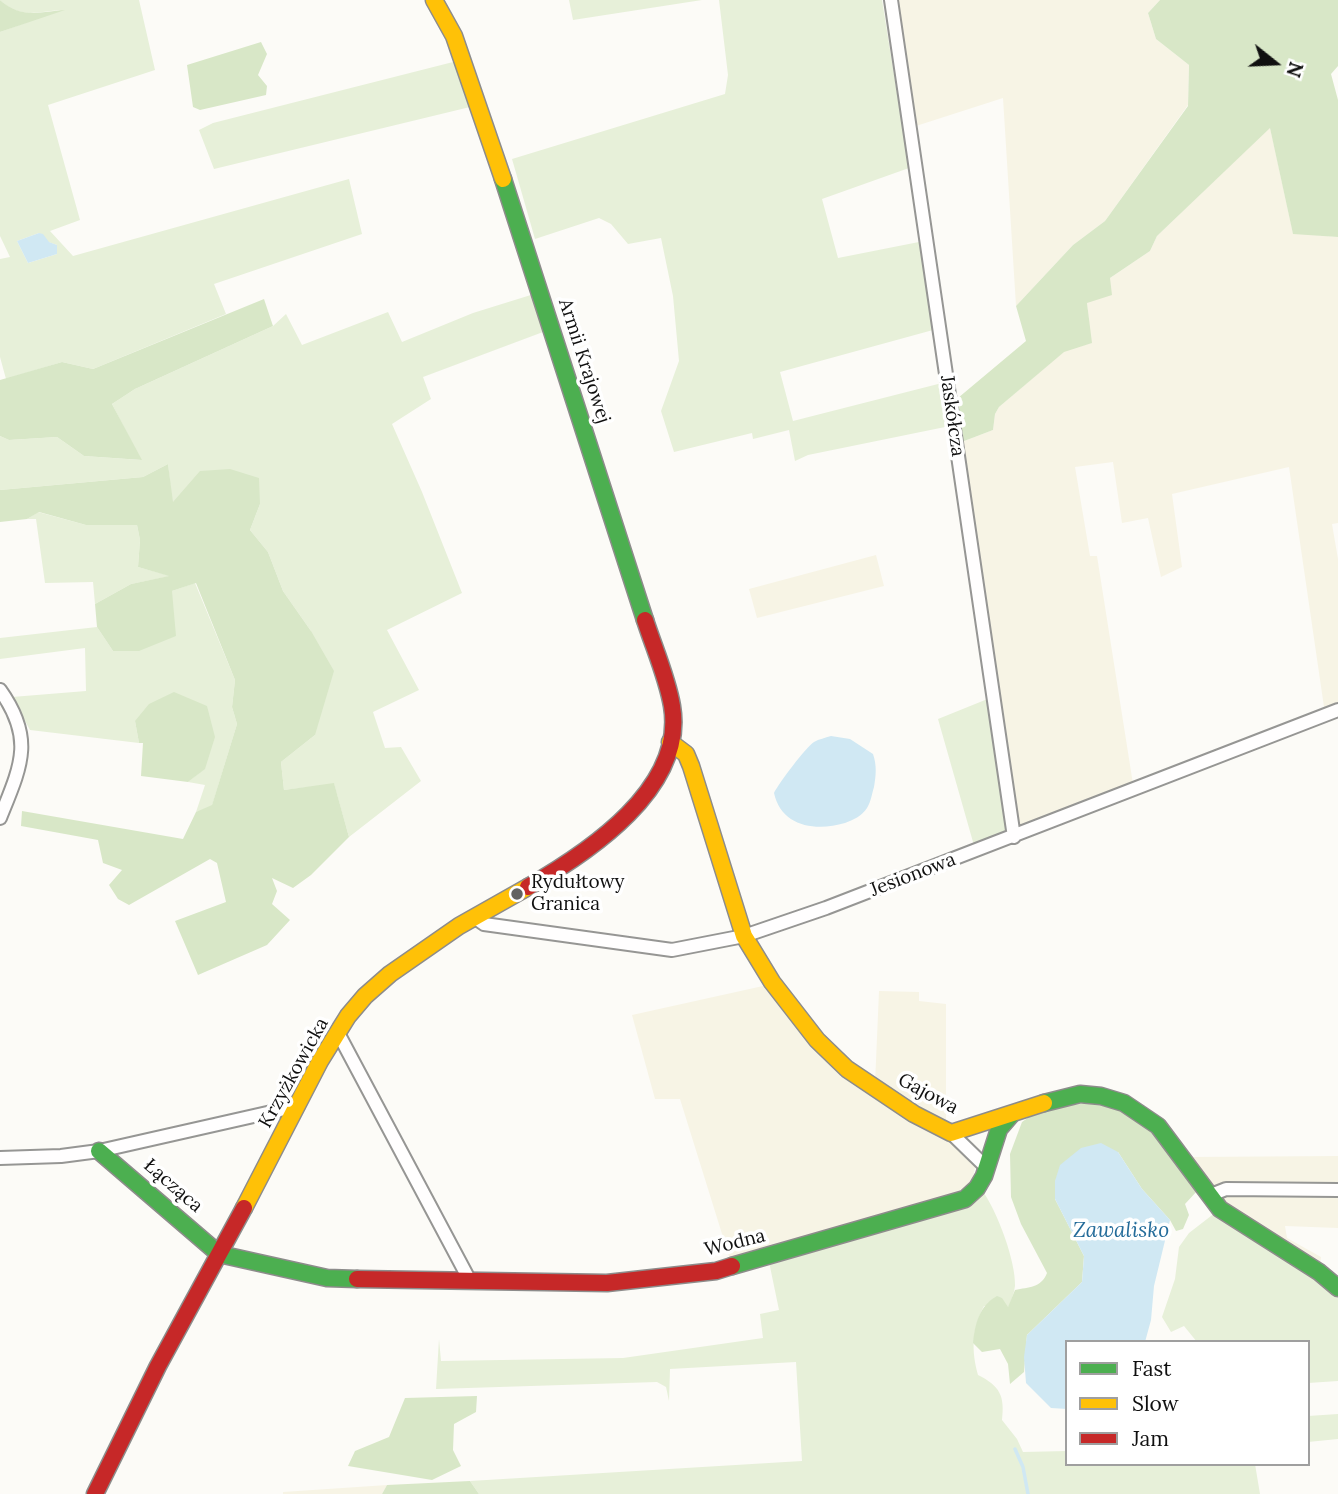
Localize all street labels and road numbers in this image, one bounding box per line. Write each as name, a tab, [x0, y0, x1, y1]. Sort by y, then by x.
street label: Armii Krajowej	[553, 296, 615, 426]
street label: Jaskółcza	[935, 374, 969, 458]
street label: Jesionowa	[867, 848, 959, 902]
street label: Krzyżkowicka	[254, 1014, 334, 1132]
street label: Gajowa	[894, 1069, 962, 1119]
street label: Łącząca	[139, 1154, 207, 1218]
street label: Wodna	[702, 1224, 768, 1262]

